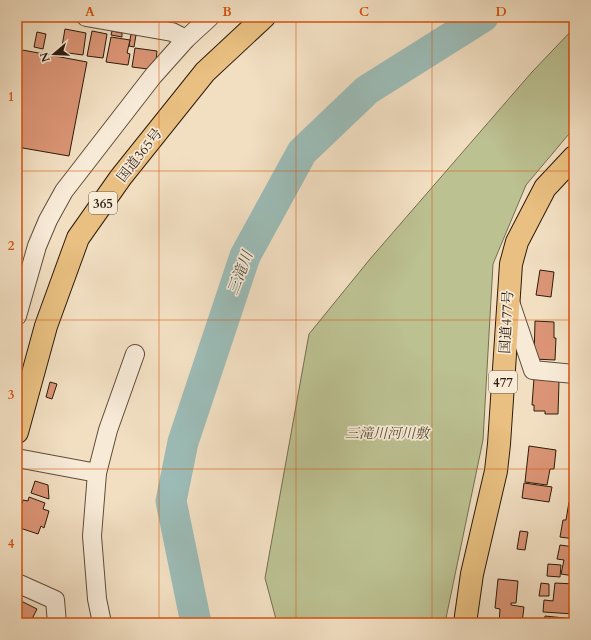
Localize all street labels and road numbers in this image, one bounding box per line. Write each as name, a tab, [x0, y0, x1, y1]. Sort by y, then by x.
street label: 国道365号	[112, 124, 166, 186]
road number: 365	[89, 192, 117, 214]
street label: 国道477号	[495, 290, 518, 354]
road number: 477	[489, 371, 517, 393]

